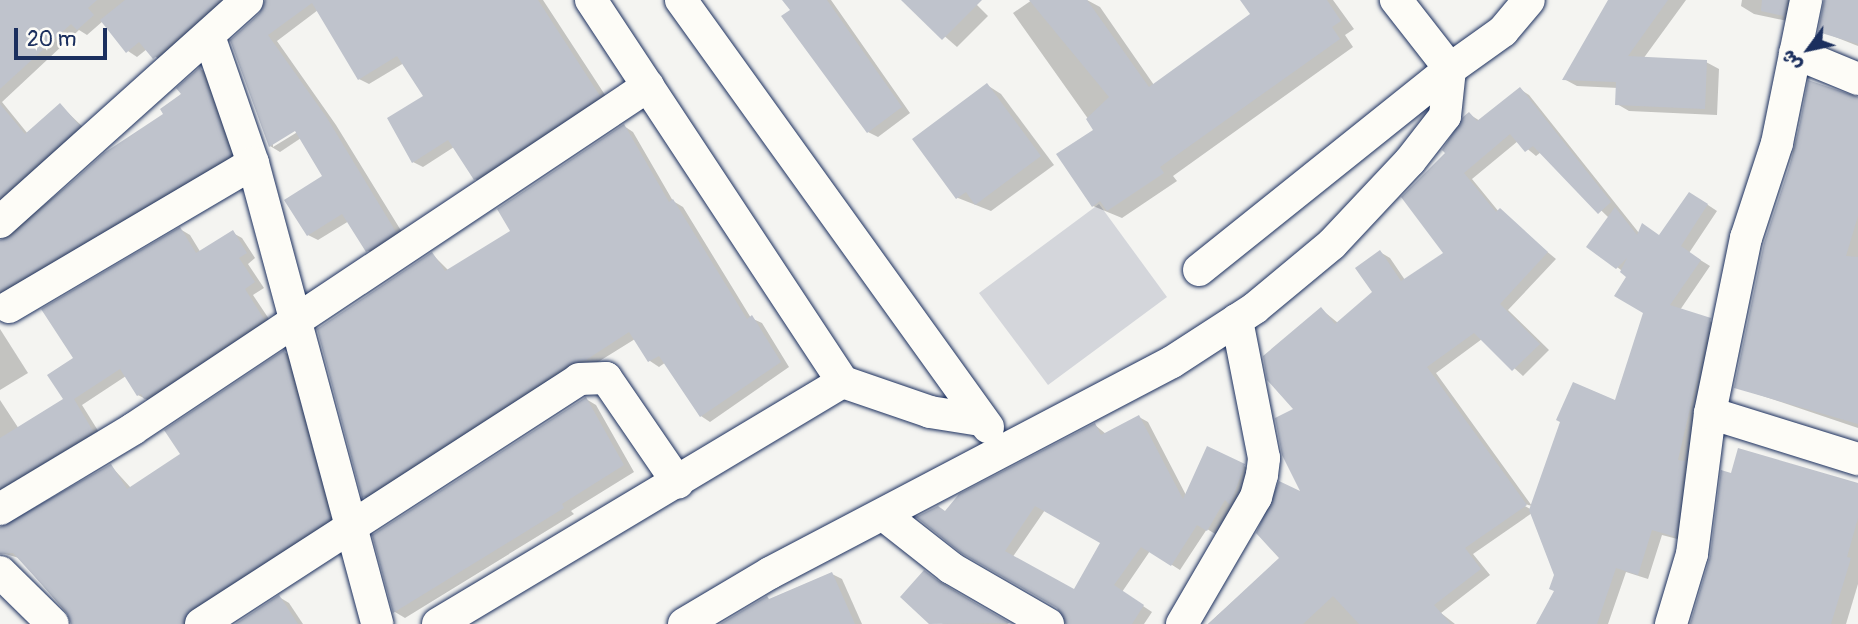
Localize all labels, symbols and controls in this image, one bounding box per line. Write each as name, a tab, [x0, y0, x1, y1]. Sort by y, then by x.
scale bar	[18, 14, 110, 58]
north arrow	[1774, 14, 1844, 84]
text: 20 m	[27, 26, 76, 53]
text: ش	[1776, 45, 1807, 76]

